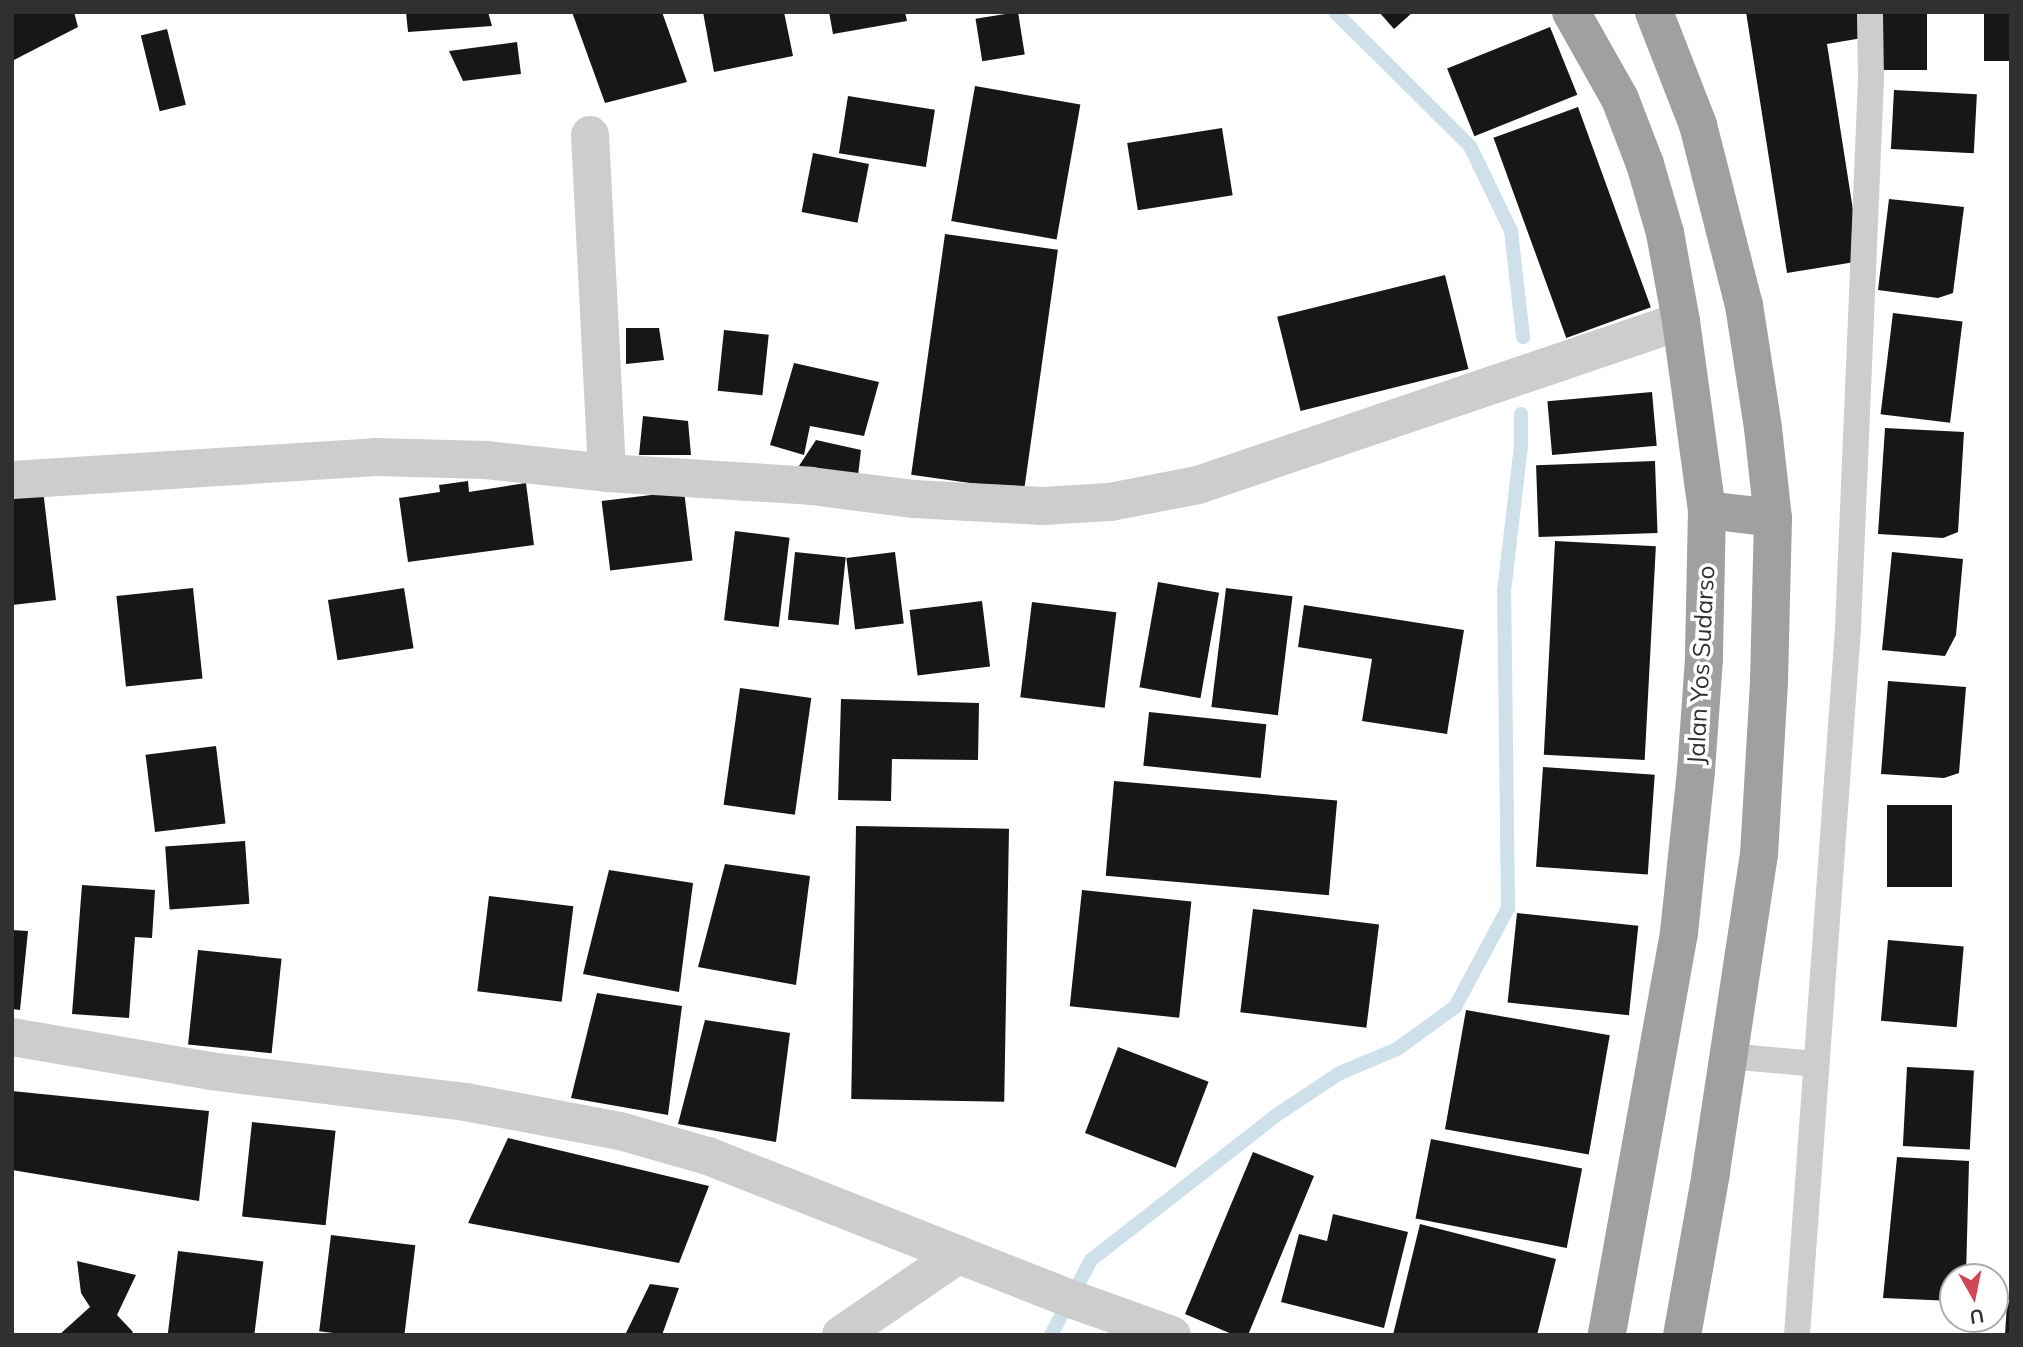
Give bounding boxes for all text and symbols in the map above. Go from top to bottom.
street label: Jalan Yos Sudarso [1681,565,1721,765]
north arrow [1939,1263,2009,1333]
text: U [1968,1304,1986,1330]

